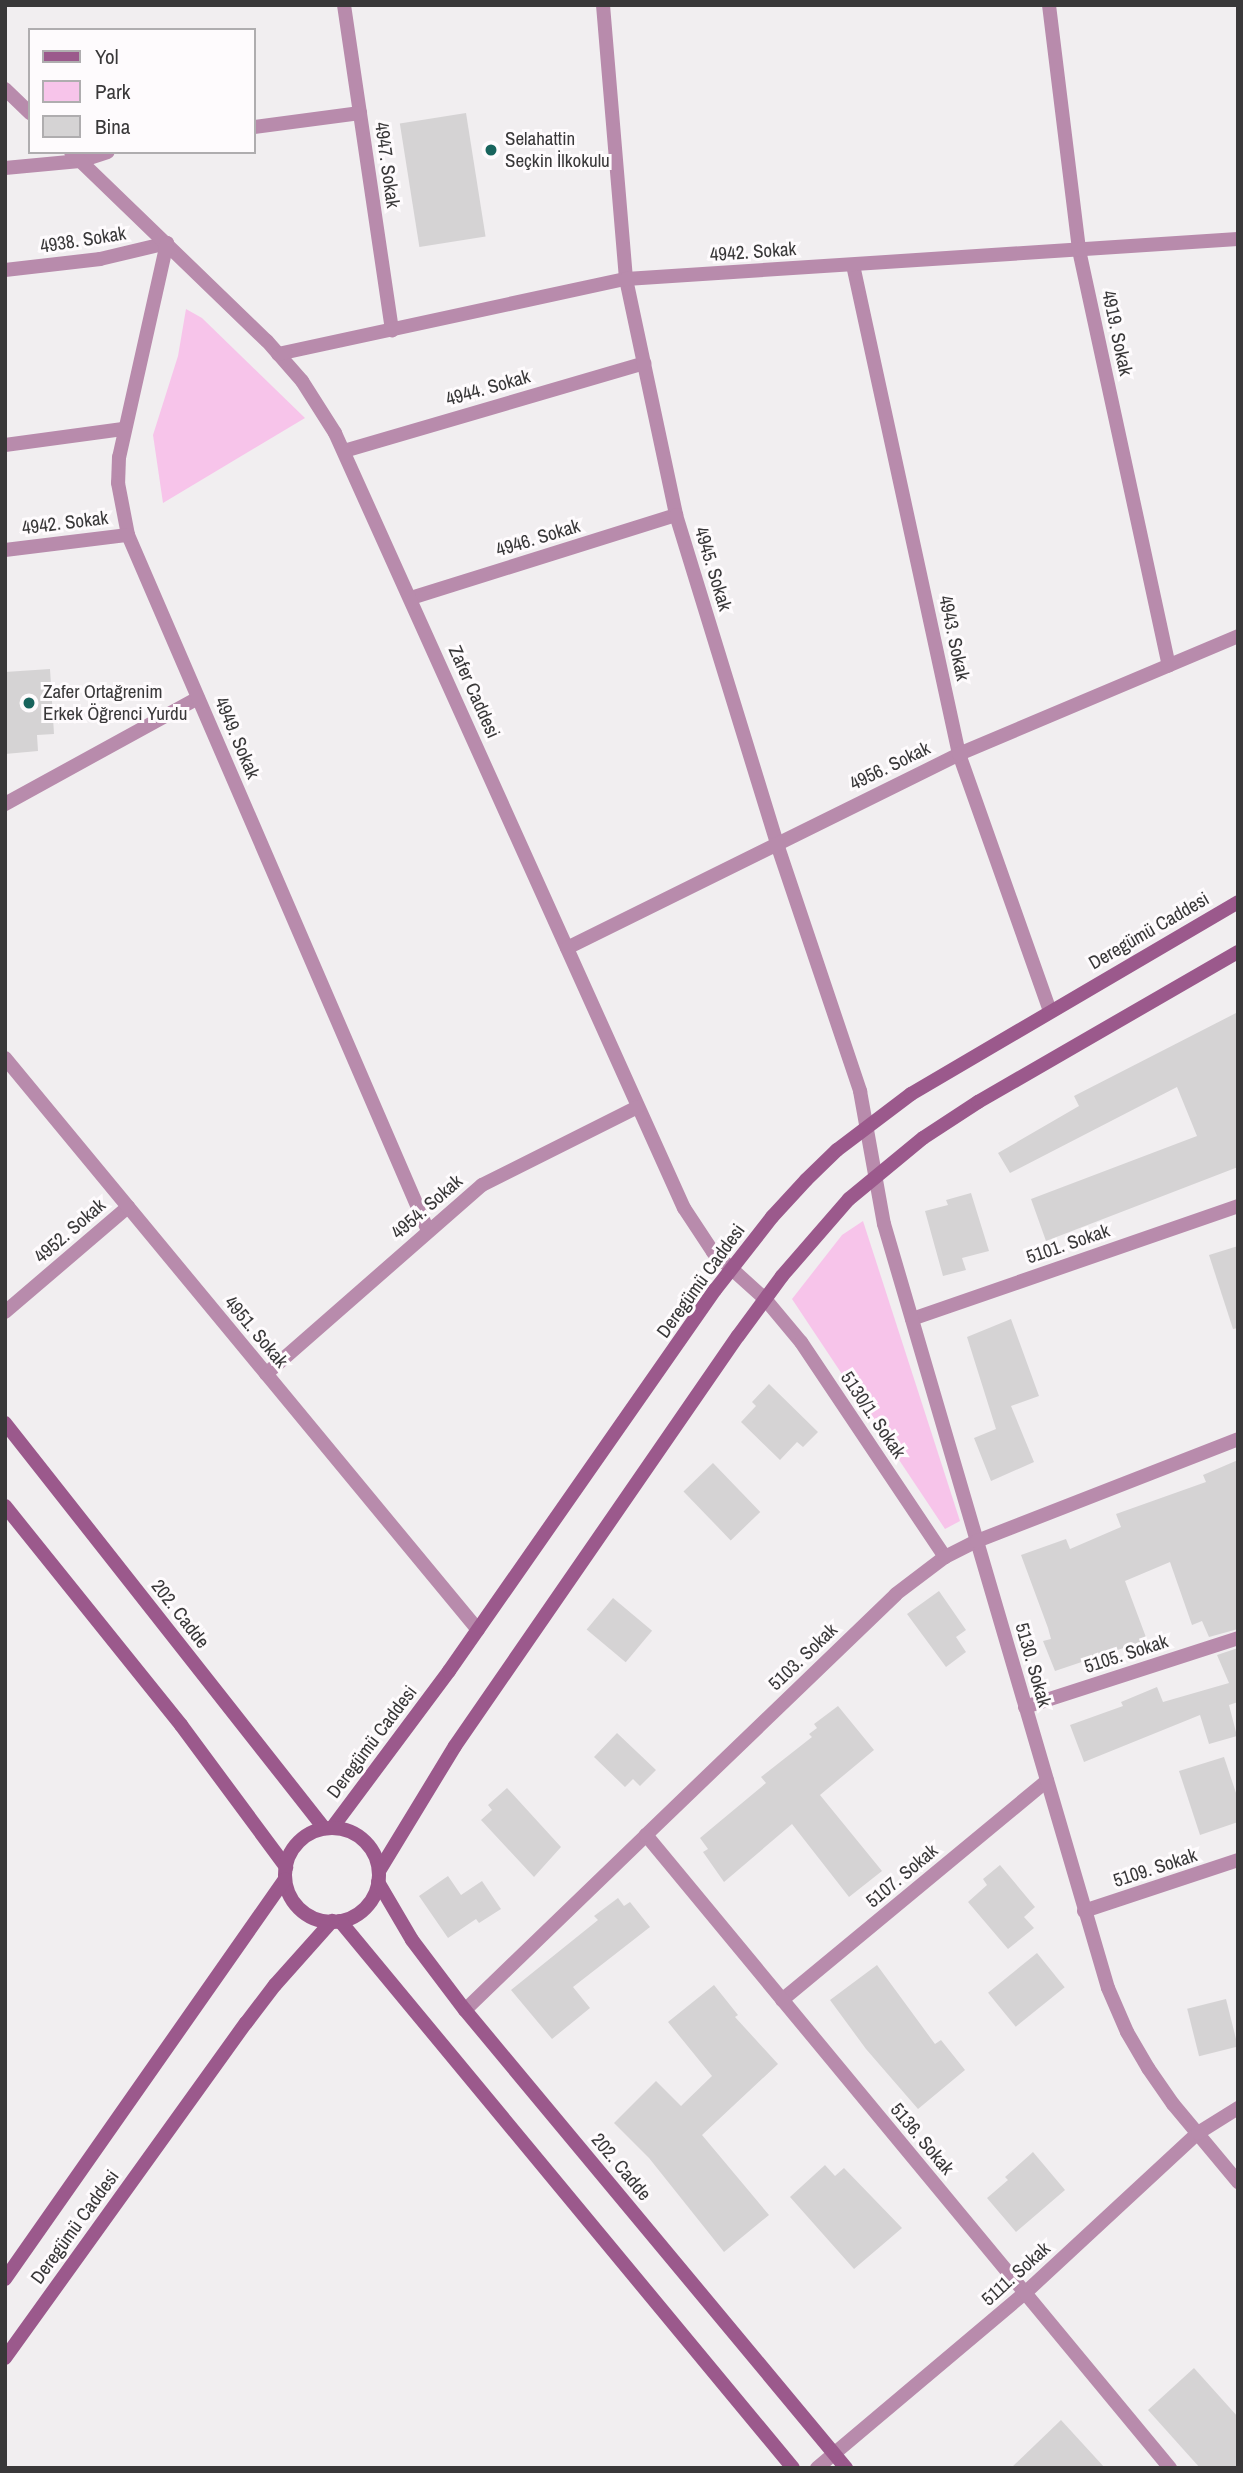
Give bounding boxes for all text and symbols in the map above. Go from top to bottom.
legend [28,28,256,154]
text: Yol [95,42,119,71]
text: Park [95,77,130,106]
text: Bina [95,112,130,141]
street label: 4947. Sokak [370,121,404,209]
place label: Selahattin Seçkin İlkokulu [505,128,610,172]
marker: Selahattin Seçkin İlkokulu [483,142,499,158]
street label: 4938. Sokak [38,222,128,258]
street label: 4942. Sokak [709,238,797,266]
street label: 4919. Sokak [1097,288,1137,378]
street label: 4944. Sokak [443,365,533,411]
street label: 4942. Sokak [21,506,109,540]
street label: 4946. Sokak [493,514,583,562]
street label: 4945. Sokak [689,524,737,614]
street label: 4943. Sokak [934,593,974,683]
street label: Zafer Caddesi [444,642,504,742]
place label: Zafer Ortağrenim Erkek Öğrenci Yurdu [43,681,188,725]
street label: 4949. Sokak [210,694,264,782]
marker: Zafer Ortağrenim Erkek Öğrenci Yurdu [21,695,37,711]
street label: 4956. Sokak [846,737,934,795]
street label: Deregümü Caddesi [1085,887,1213,975]
street label: 4954. Sokak [387,1170,467,1244]
street label: 4952. Sokak [30,1194,110,1268]
street label: 5101. Sokak [1023,1219,1113,1269]
street label: Deregümü Caddesi [652,1220,750,1342]
street label: 4951. Sokak [219,1291,293,1373]
street label: 5130/1. Sokak [836,1367,910,1463]
street label: 202. Cadde [146,1575,214,1653]
street label: 5103. Sokak [764,1619,842,1695]
street label: 5130. Sokak [1010,1620,1056,1710]
street label: 5105. Sokak [1081,1630,1171,1678]
street label: Deregümü Caddesi [322,1681,422,1803]
street label: 5107. Sokak [861,1839,943,1913]
street label: 5109. Sokak [1110,1844,1200,1892]
street label: 5136. Sokak [885,2098,959,2180]
street label: 202. Cadde [586,2129,656,2205]
street label: Deregümü Caddesi [26,2166,124,2288]
street label: 5111. Sokak [977,2237,1055,2311]

